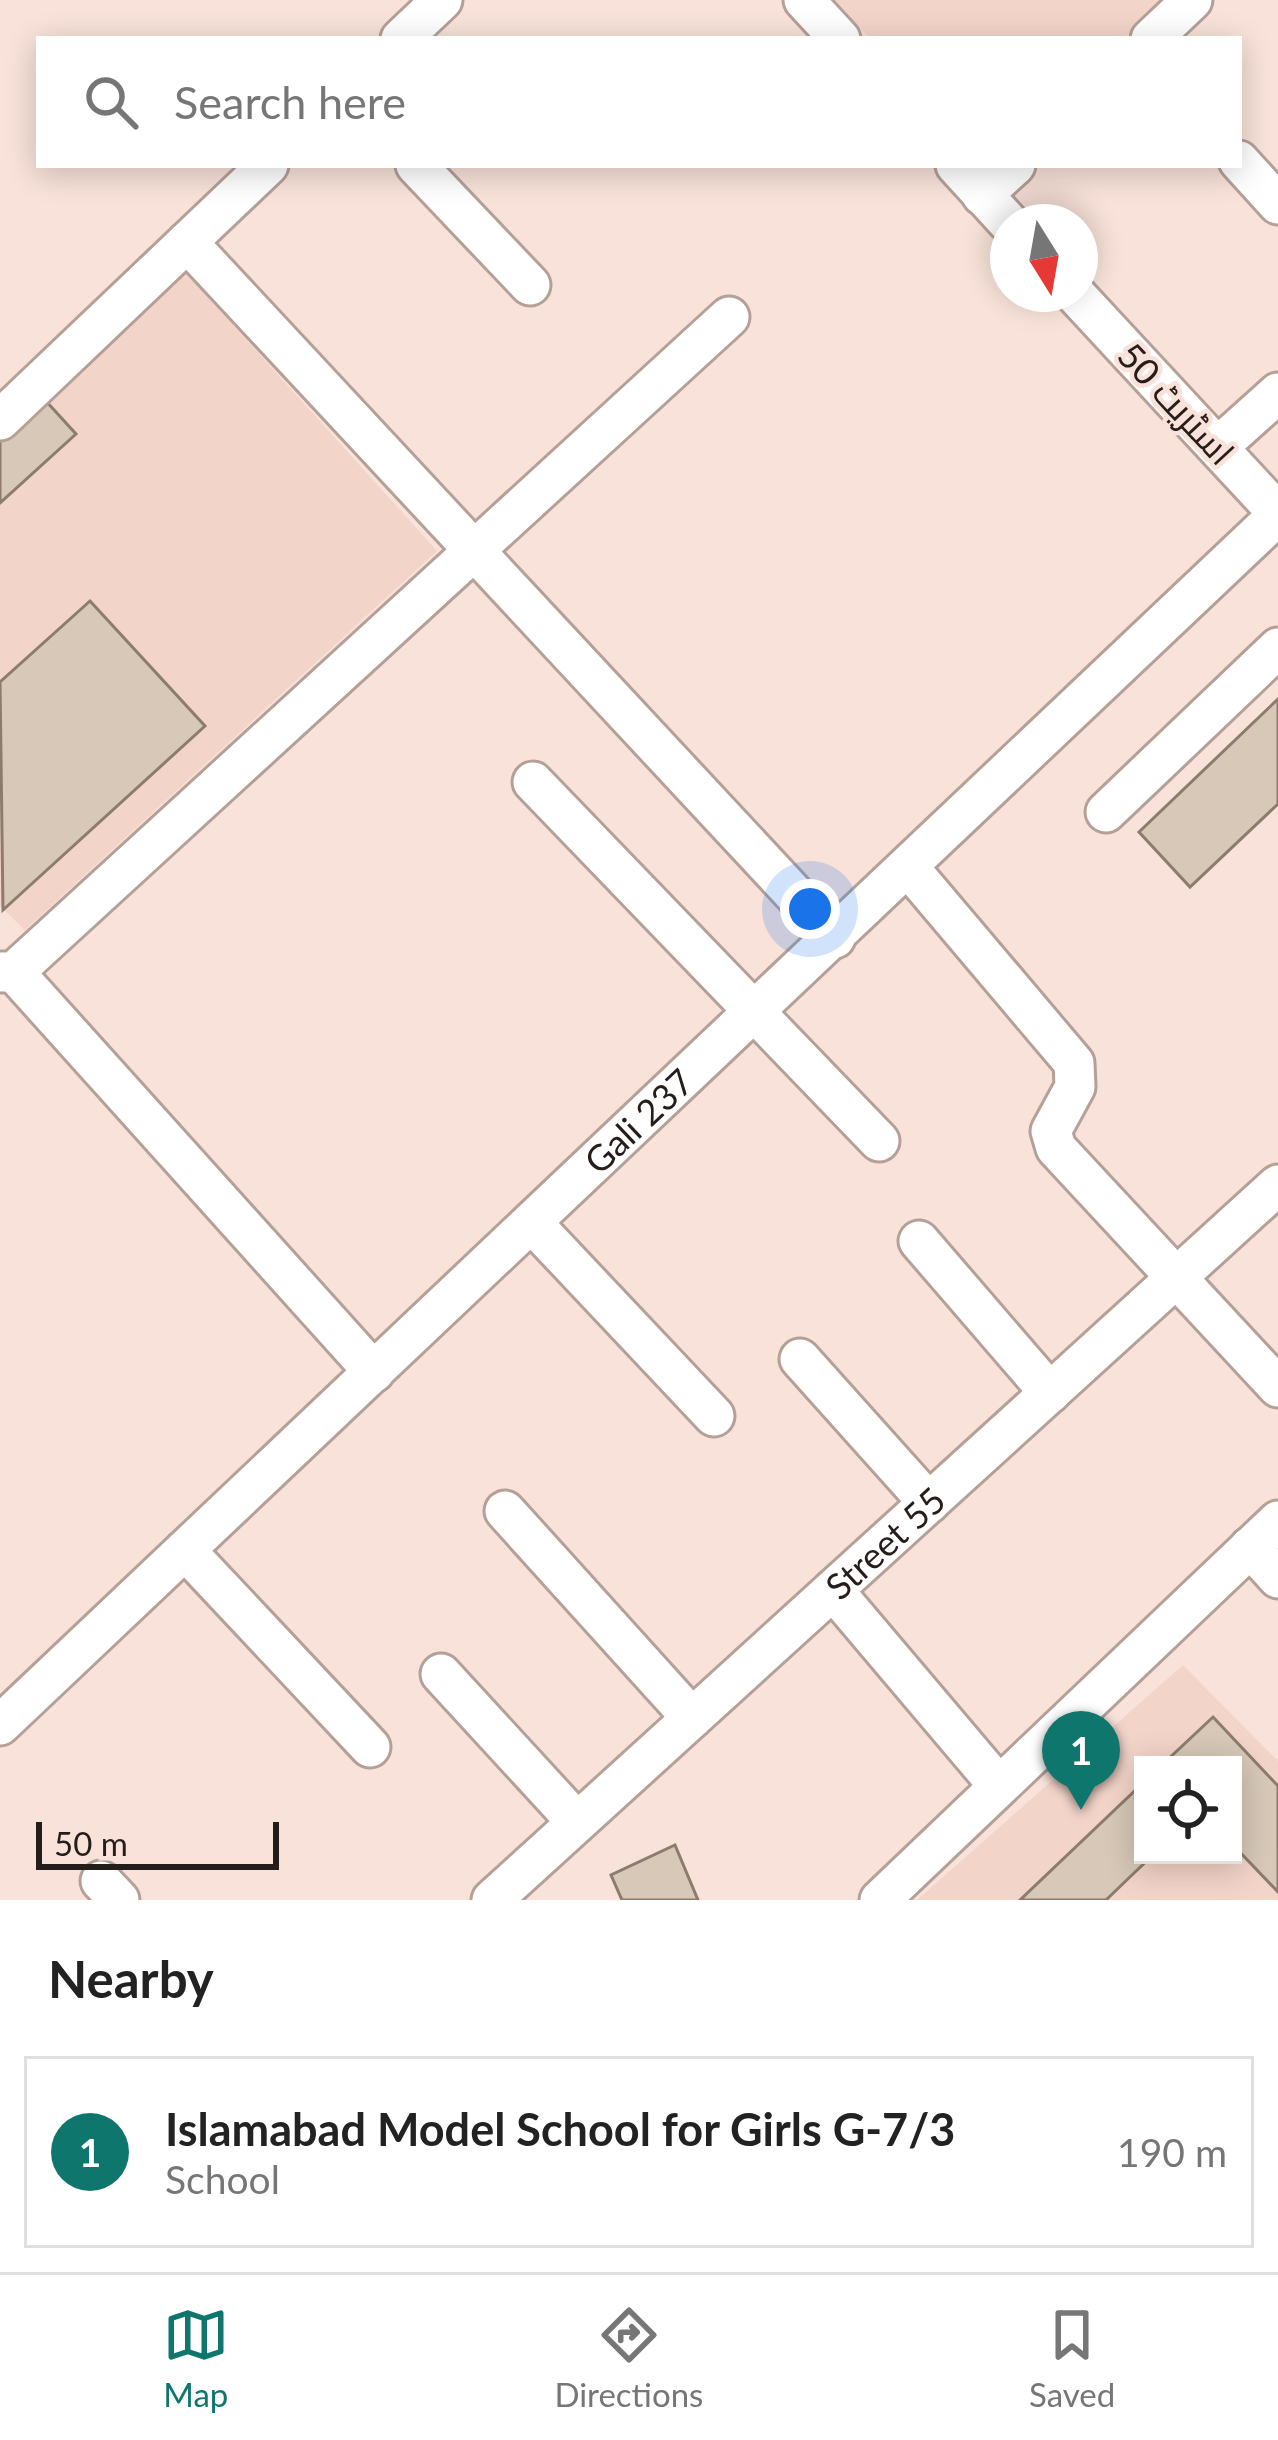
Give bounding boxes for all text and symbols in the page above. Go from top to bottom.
search box [36,36,1242,168]
icon: search [78,69,144,135]
text: Search here [174,75,406,129]
north arrow [990,204,1098,312]
street label: اسٹریٹ 50 [1109,333,1245,473]
your location [780,879,840,939]
street label: Gali 237 [575,1059,702,1182]
street label: Street 55 [816,1477,954,1608]
pin: 1 [1042,1711,1120,1810]
map controls [1134,1756,1242,1864]
button: locate [1134,1756,1242,1864]
scale bar [36,1816,279,1869]
text: 50 m [54,1823,128,1863]
text: Nearby [48,1948,214,2009]
text: Islamabad Model School for Girls G-7/3 [165,2102,955,2156]
text: 1 [79,2129,101,2175]
text: 190 m [1117,2129,1227,2175]
text: School [165,2156,280,2202]
tab: Map [163,2302,229,2414]
tab: Directions [554,2302,703,2414]
tab: Saved [1029,2302,1115,2414]

